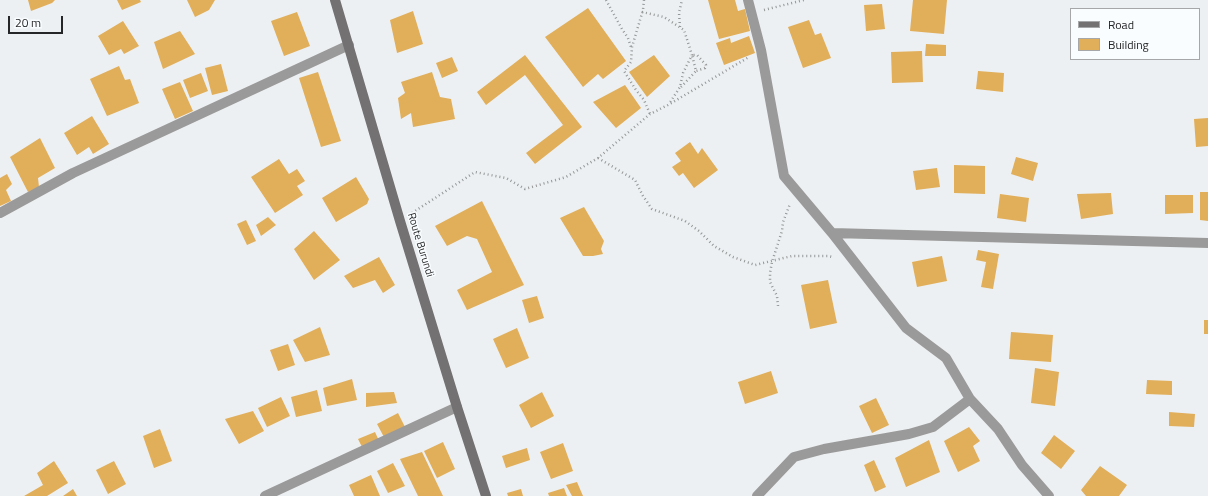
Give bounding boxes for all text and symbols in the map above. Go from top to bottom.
scale bar [10,8,65,34]
legend [1070,8,1200,60]
text: 20 m [15,13,41,32]
text: Road [1108,15,1134,34]
text: Building [1108,35,1149,54]
street label: Route Burundi [404,211,436,279]

